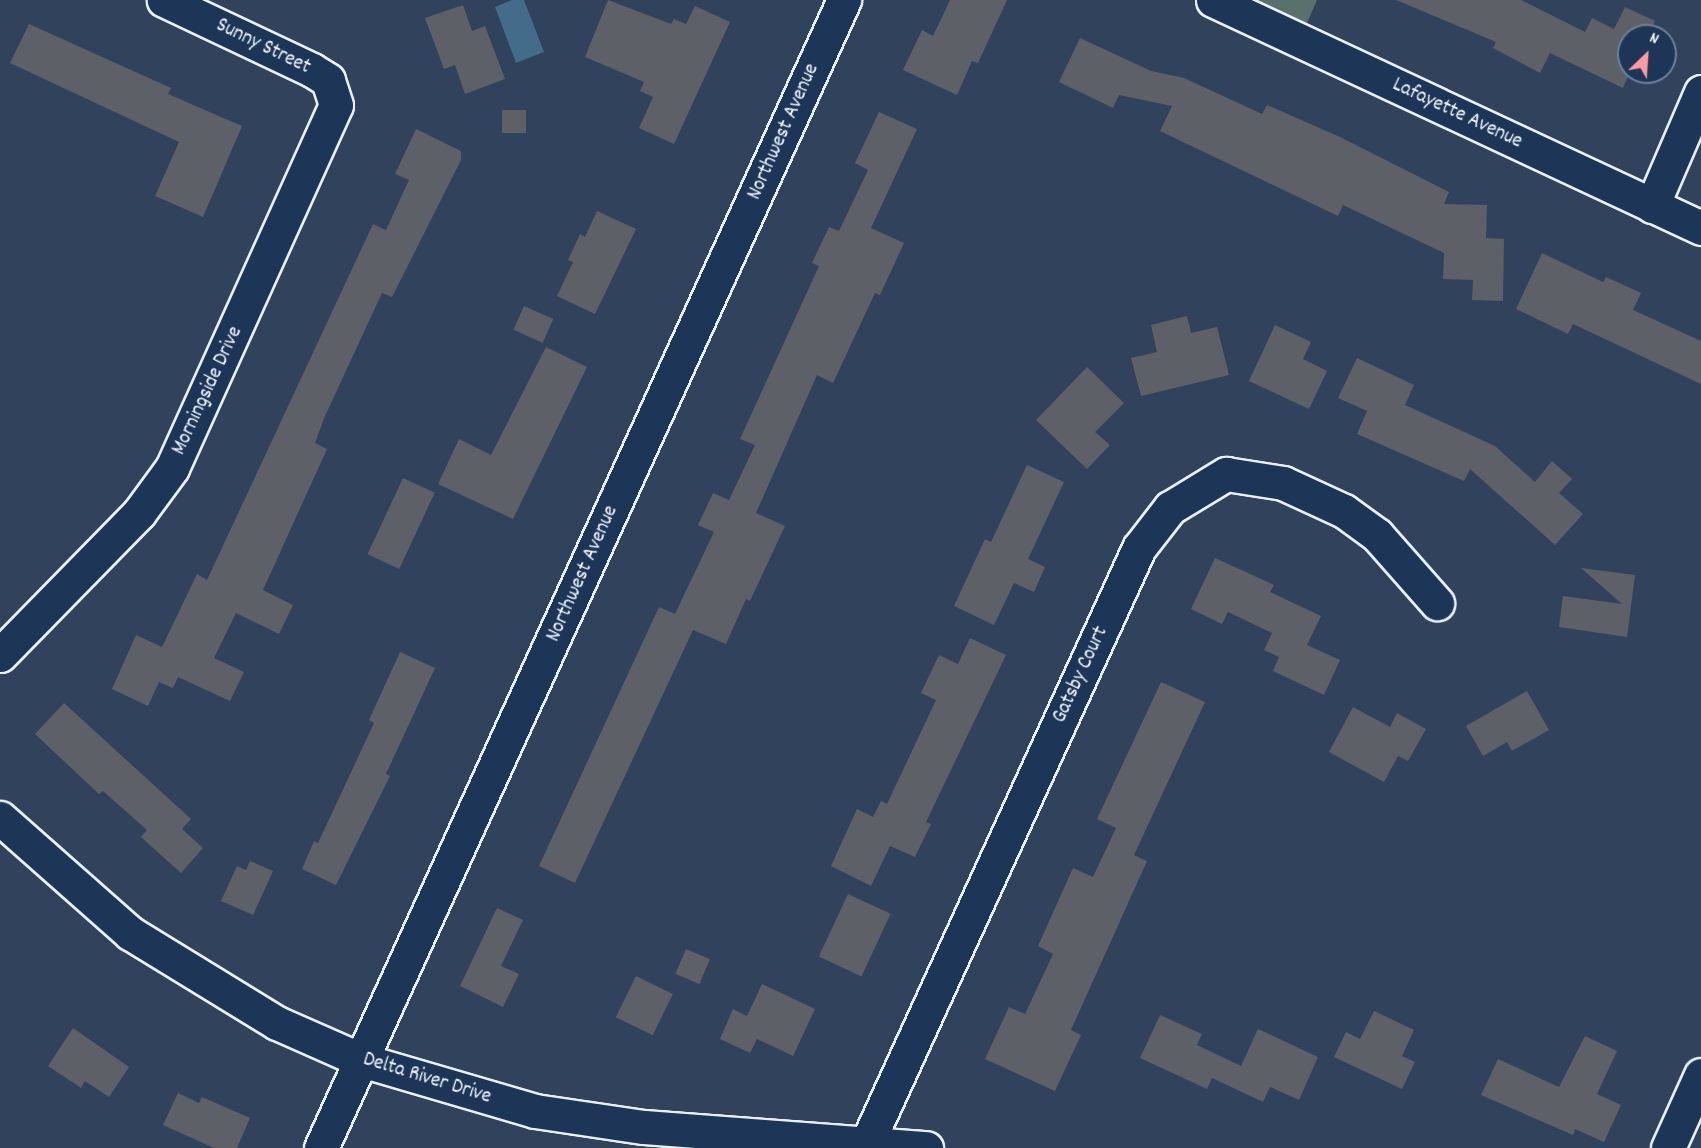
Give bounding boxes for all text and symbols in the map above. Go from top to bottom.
street label: Sunny Street [212,13,314,81]
north arrow [1617,24,1677,84]
text: N [1646,27,1662,51]
street label: Northwest Avenue [743,60,825,204]
street label: Lafayette Avenue [1388,73,1526,155]
street label: Morningside Drive [167,323,249,459]
street label: Northwest Avenue [542,502,624,646]
street label: Gatsby Court [1048,623,1114,727]
street label: Delta River Drive [360,1048,494,1110]

